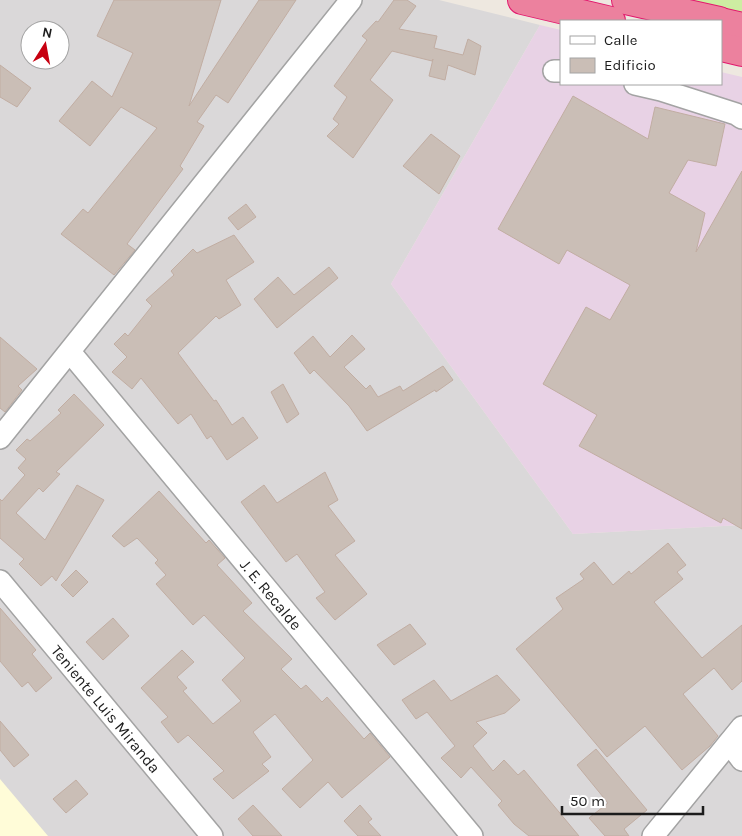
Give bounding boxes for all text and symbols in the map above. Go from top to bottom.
north arrow [20,20,70,70]
legend [560,20,722,85]
text: N [41,23,54,42]
text: Calle [604,31,638,49]
text: Edificio [604,56,656,74]
street label: J. E. Recalde [236,555,306,634]
street label: Teniente Luis Miranda [48,641,165,776]
scale bar [562,784,703,816]
text: 50 m [570,792,605,810]

